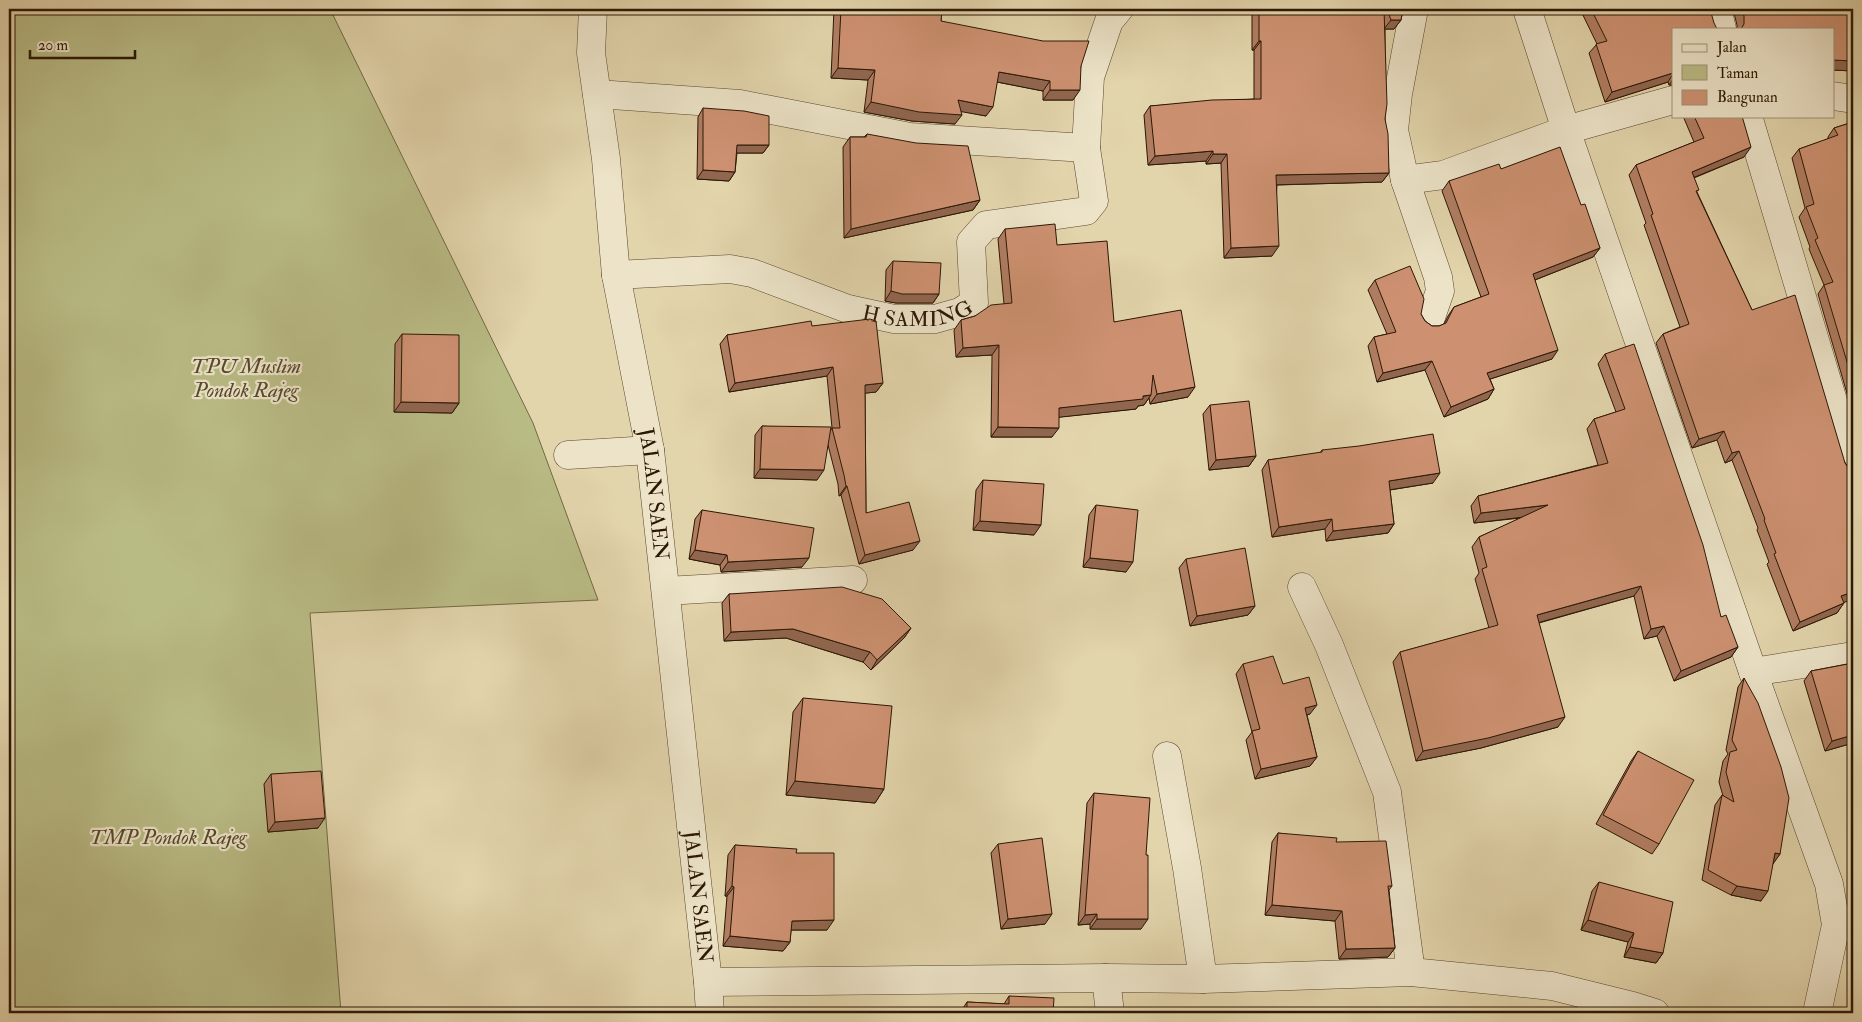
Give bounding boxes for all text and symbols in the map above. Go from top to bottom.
scale bar [30,28,135,60]
legend [1672,28,1834,118]
text: 20 m [38,36,68,55]
text: Jalan [1716,38,1747,58]
text: Taman [1717,64,1758,83]
text: Bangunan [1717,88,1778,107]
street label: H SAMING [860,294,978,333]
park label: TPU Muslim Pondok Rajeg [191,353,301,404]
street label: JALAN SAEN [632,425,675,562]
park label: TMP Pondok Rajeg [89,824,248,851]
street label: JALAN SAEN [678,828,719,964]

